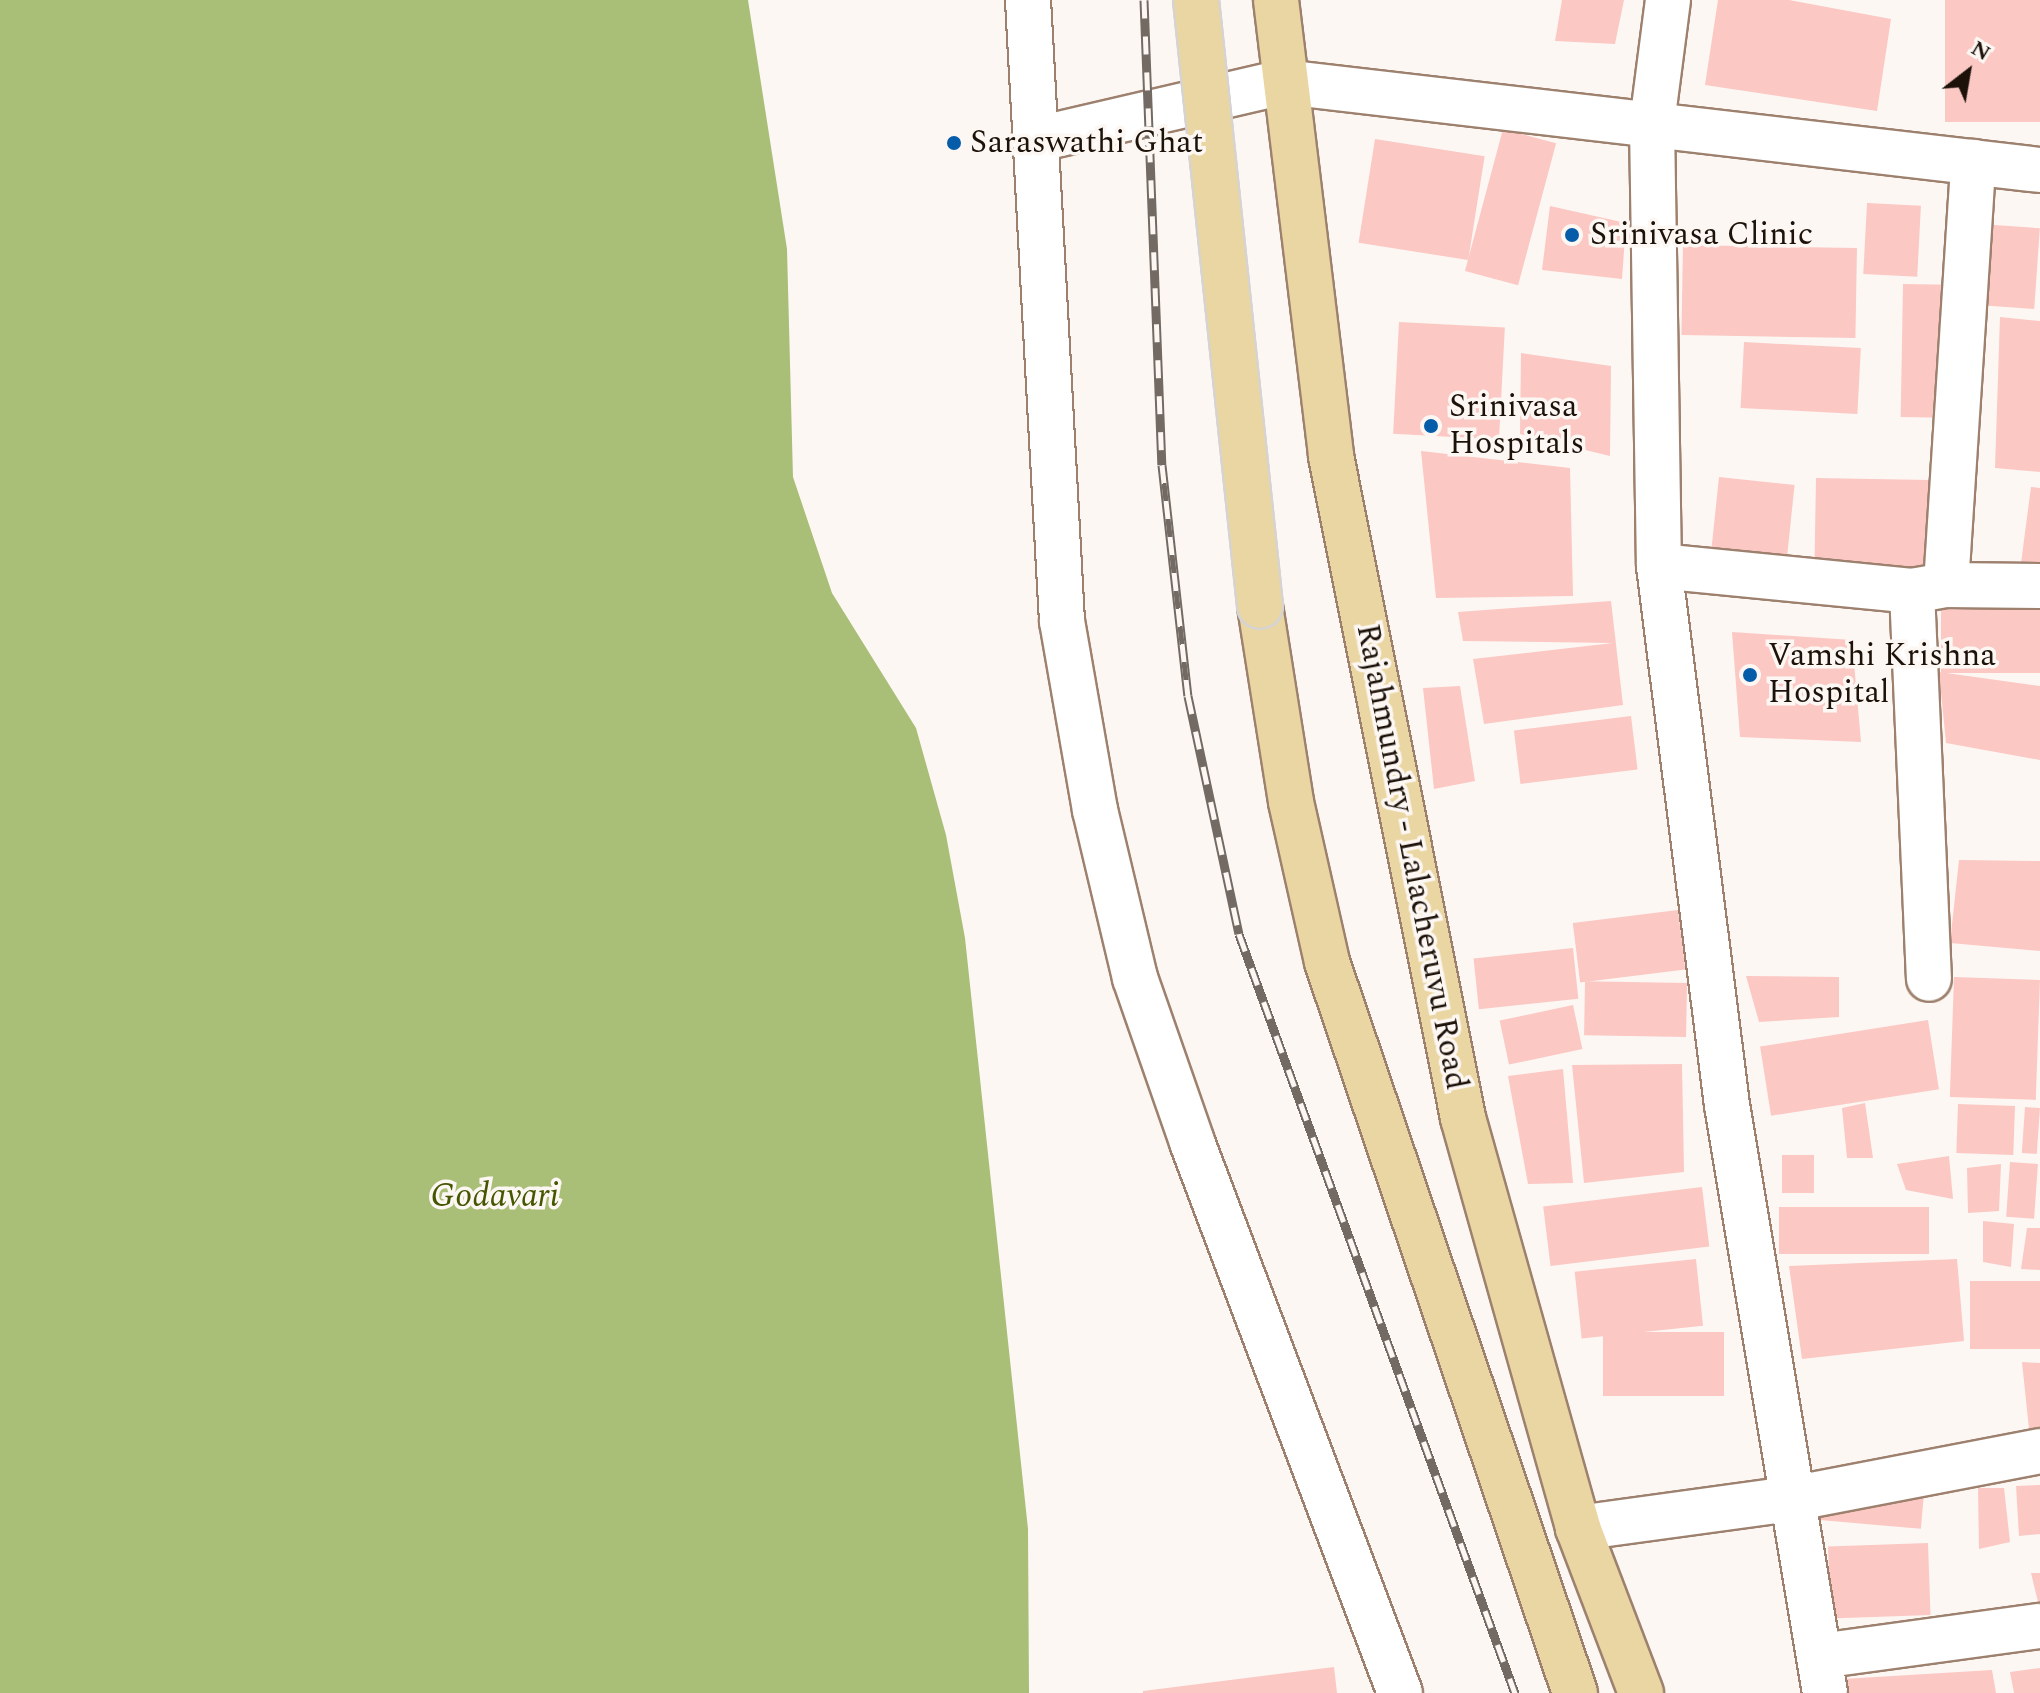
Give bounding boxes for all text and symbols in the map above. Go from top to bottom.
north arrow [1928,32,2008,112]
text: N [1964,32,1997,70]
place label: Saraswathi Ghat [970,124,1203,162]
marker: Saraswathi Ghat [945,134,963,152]
place label: Srinivasa Clinic [1590,216,1813,254]
marker: Srinivasa Clinic [1561,224,1583,246]
place label: Srinivasa Hospitals [1449,389,1584,464]
marker: Srinivasa Hospitals [1420,415,1442,437]
street label: Rajahmundry - Lalacheruvu Road [1347,621,1475,1093]
place label: Vamshi Krishna Hospital [1768,638,1996,713]
marker: Vamshi Krishna Hospital [1739,664,1761,686]
water label: Godavari [431,1177,559,1217]

